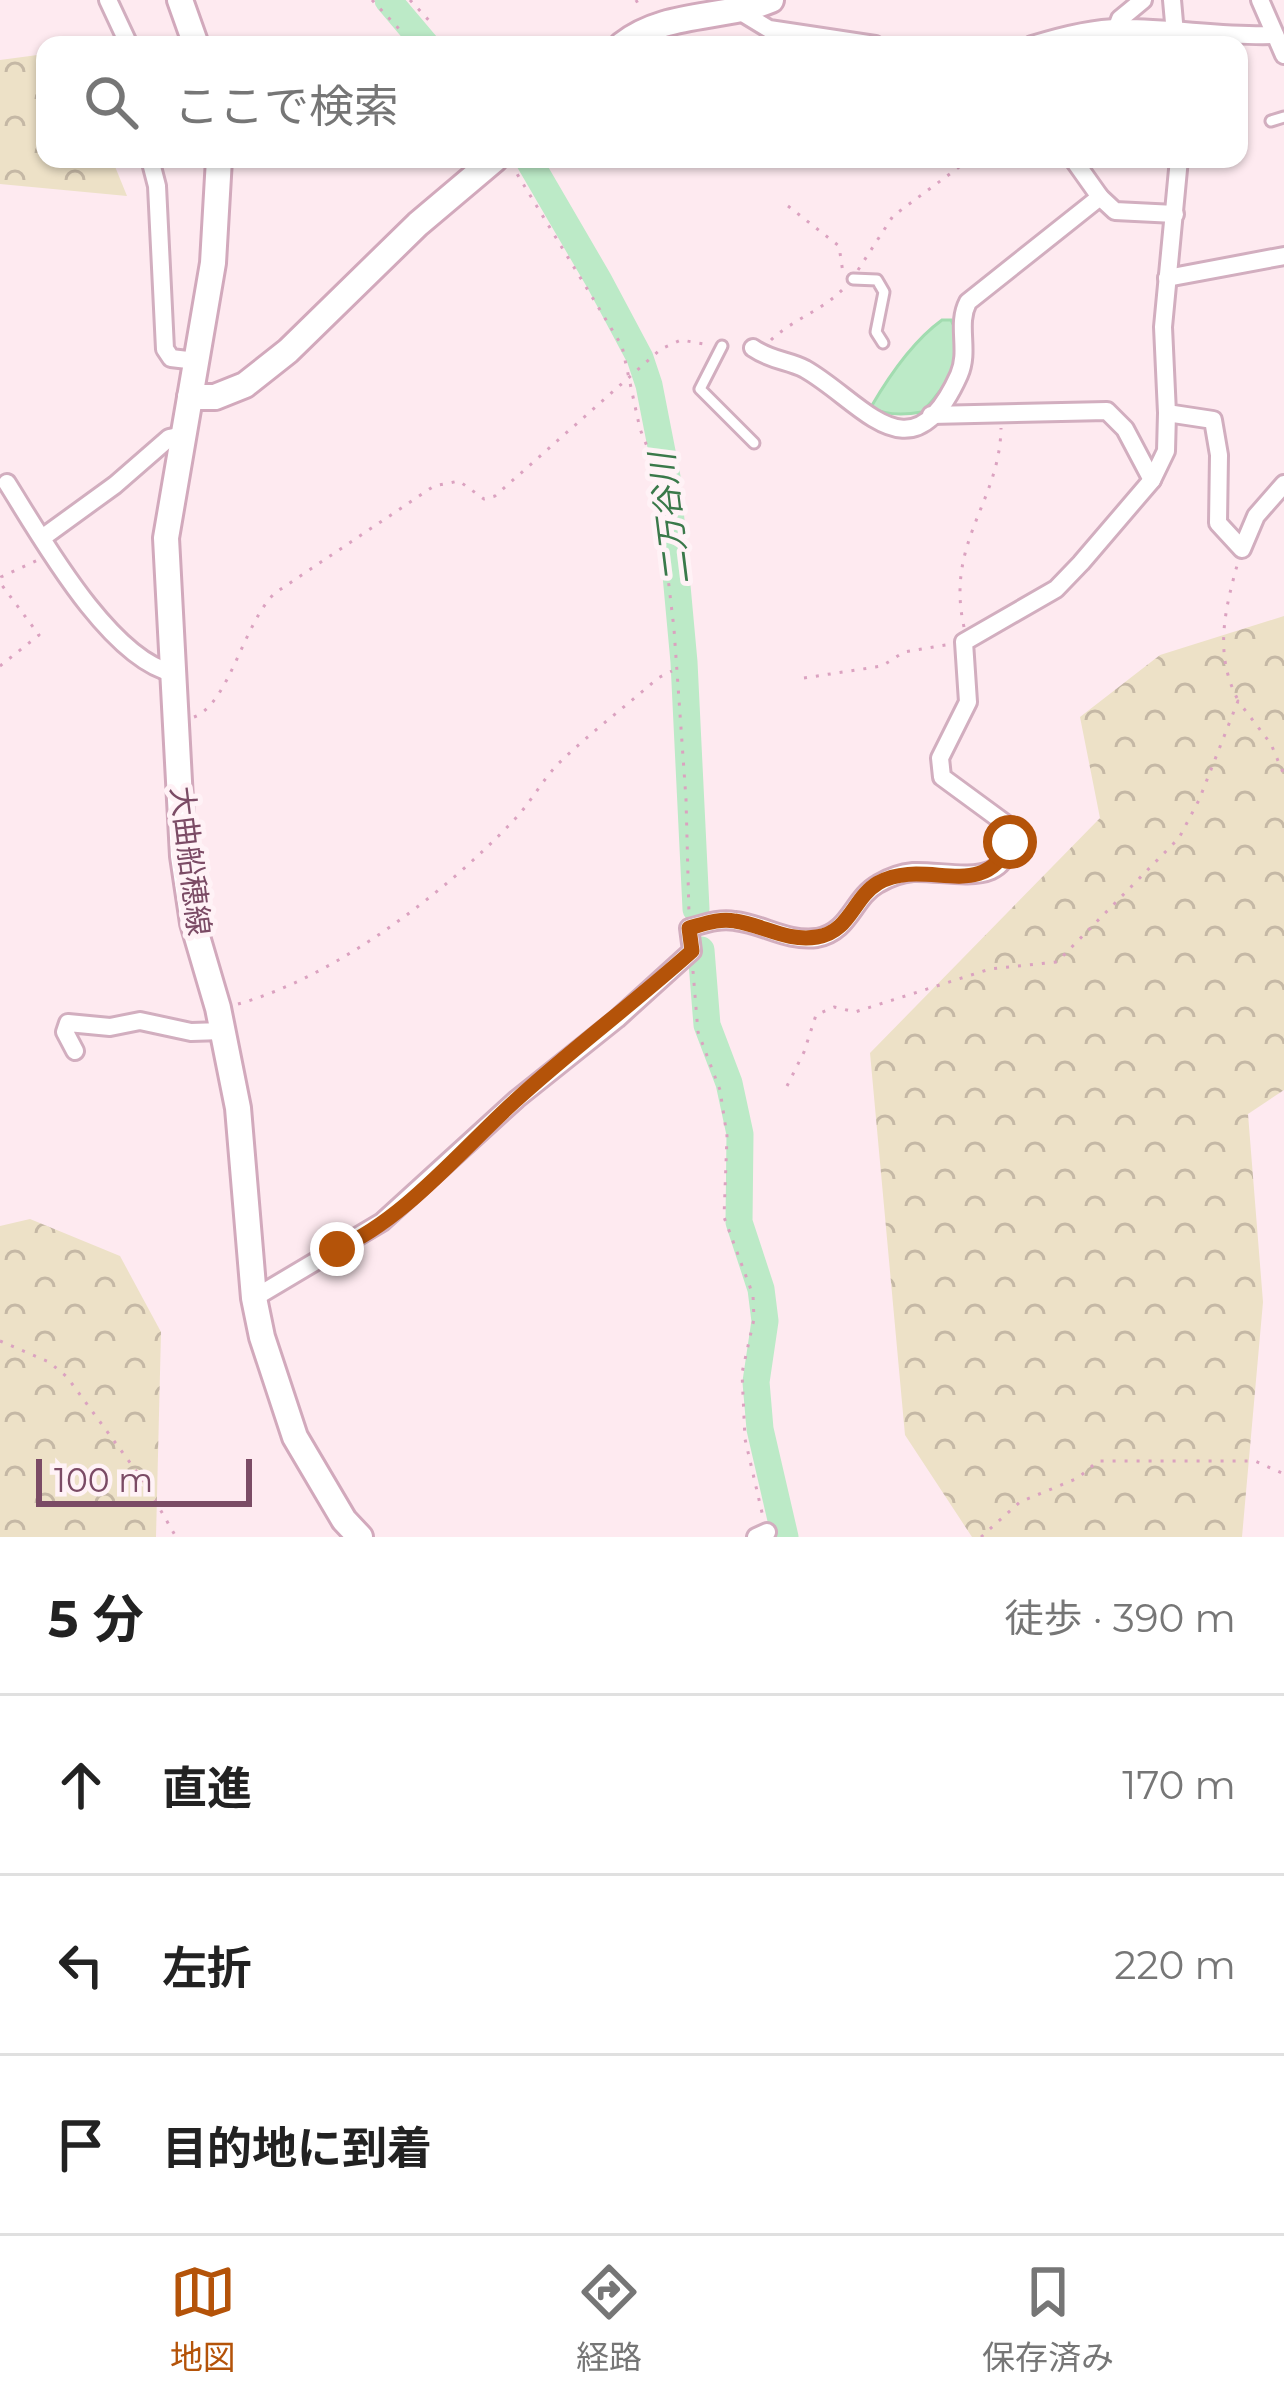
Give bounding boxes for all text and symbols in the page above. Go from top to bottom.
search box [36,36,1248,168]
icon: search [78,69,144,135]
text: ここで検索 [174,78,399,133]
water label: 二万谷川 [641,448,697,587]
street label: 大曲船穂線 [163,784,218,938]
route start [983,815,1037,869]
route end [310,1222,364,1276]
scale bar [36,1453,252,1506]
text: 100 m [54,1460,153,1500]
text: 5 分 [48,1588,144,1650]
text: 徒歩 · 390 m [1005,1594,1236,1642]
icon: ahead [48,1752,114,1818]
text: 直進 [162,1760,252,1815]
text: 170 m [1122,1761,1236,1809]
icon: left [48,1932,114,1998]
text: 左折 [162,1940,252,1995]
text: 220 m [1114,1941,1236,1989]
icon: arrive [48,2112,114,2178]
text: 目的地に到着 [162,2120,432,2175]
tab: 地図 [170,2259,236,2379]
tab: 経路 [576,2259,642,2379]
tab: 保存済み [982,2259,1114,2379]

